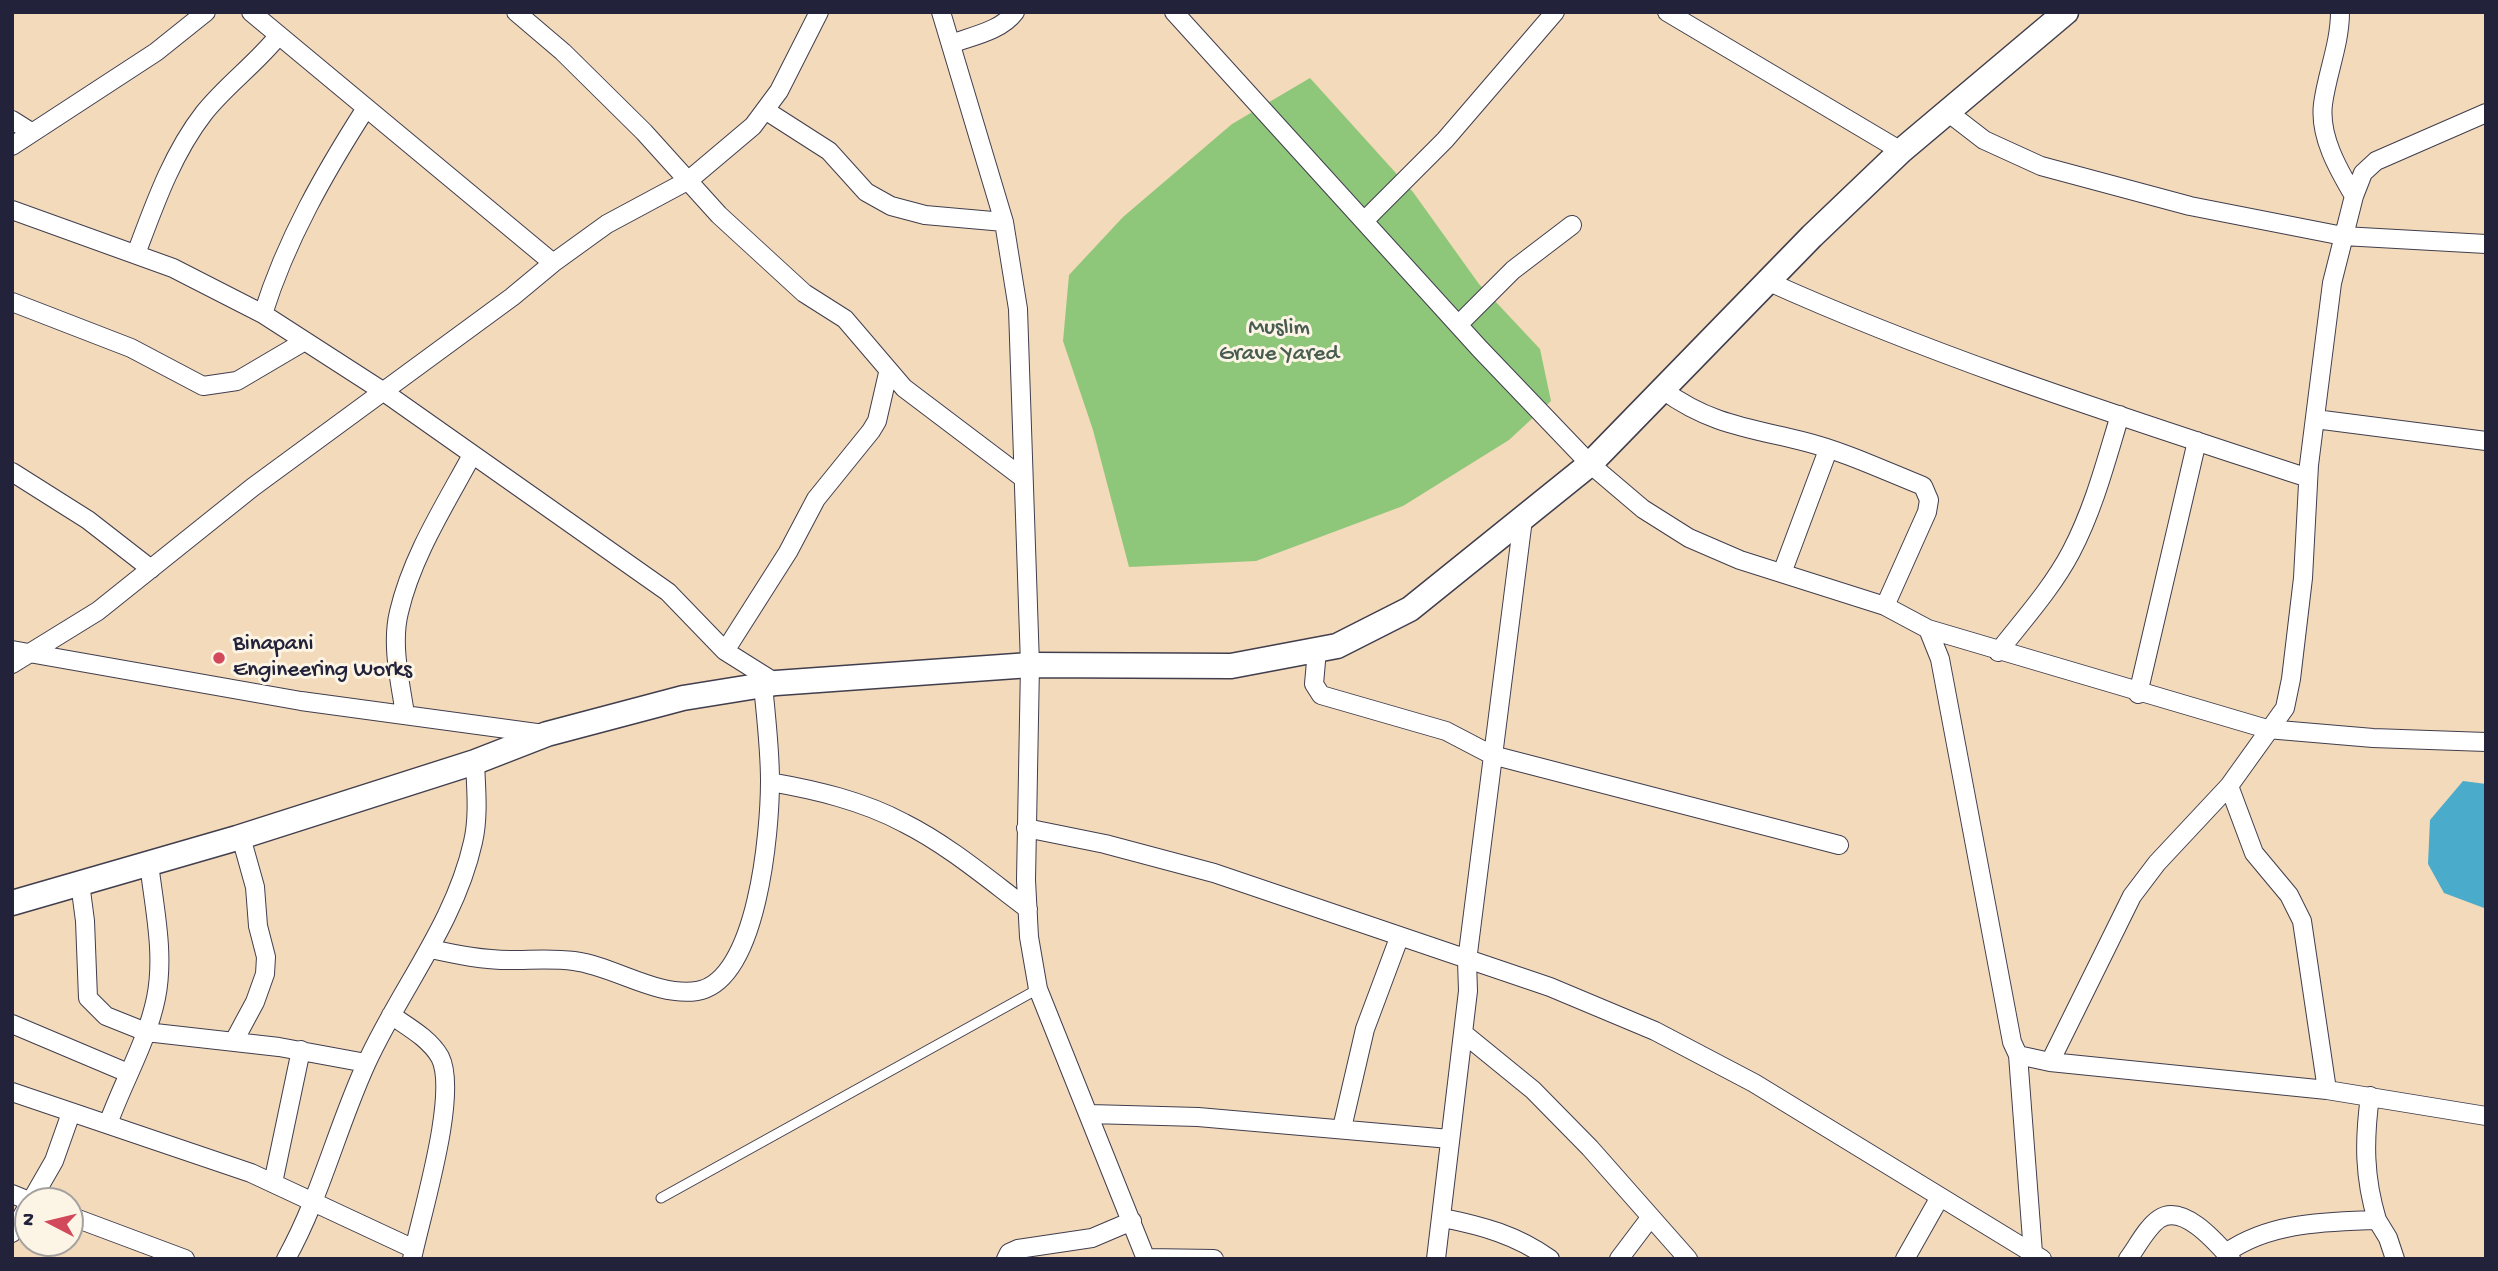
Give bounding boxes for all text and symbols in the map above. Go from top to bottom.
park label: Muslim Grave Yared [1219,315,1339,369]
place label: Binapani Engineering Works [233,631,412,685]
marker: Binapani Engineering Works [211,650,227,666]
north arrow [14,1187,84,1257]
text: N [17,1212,42,1227]

